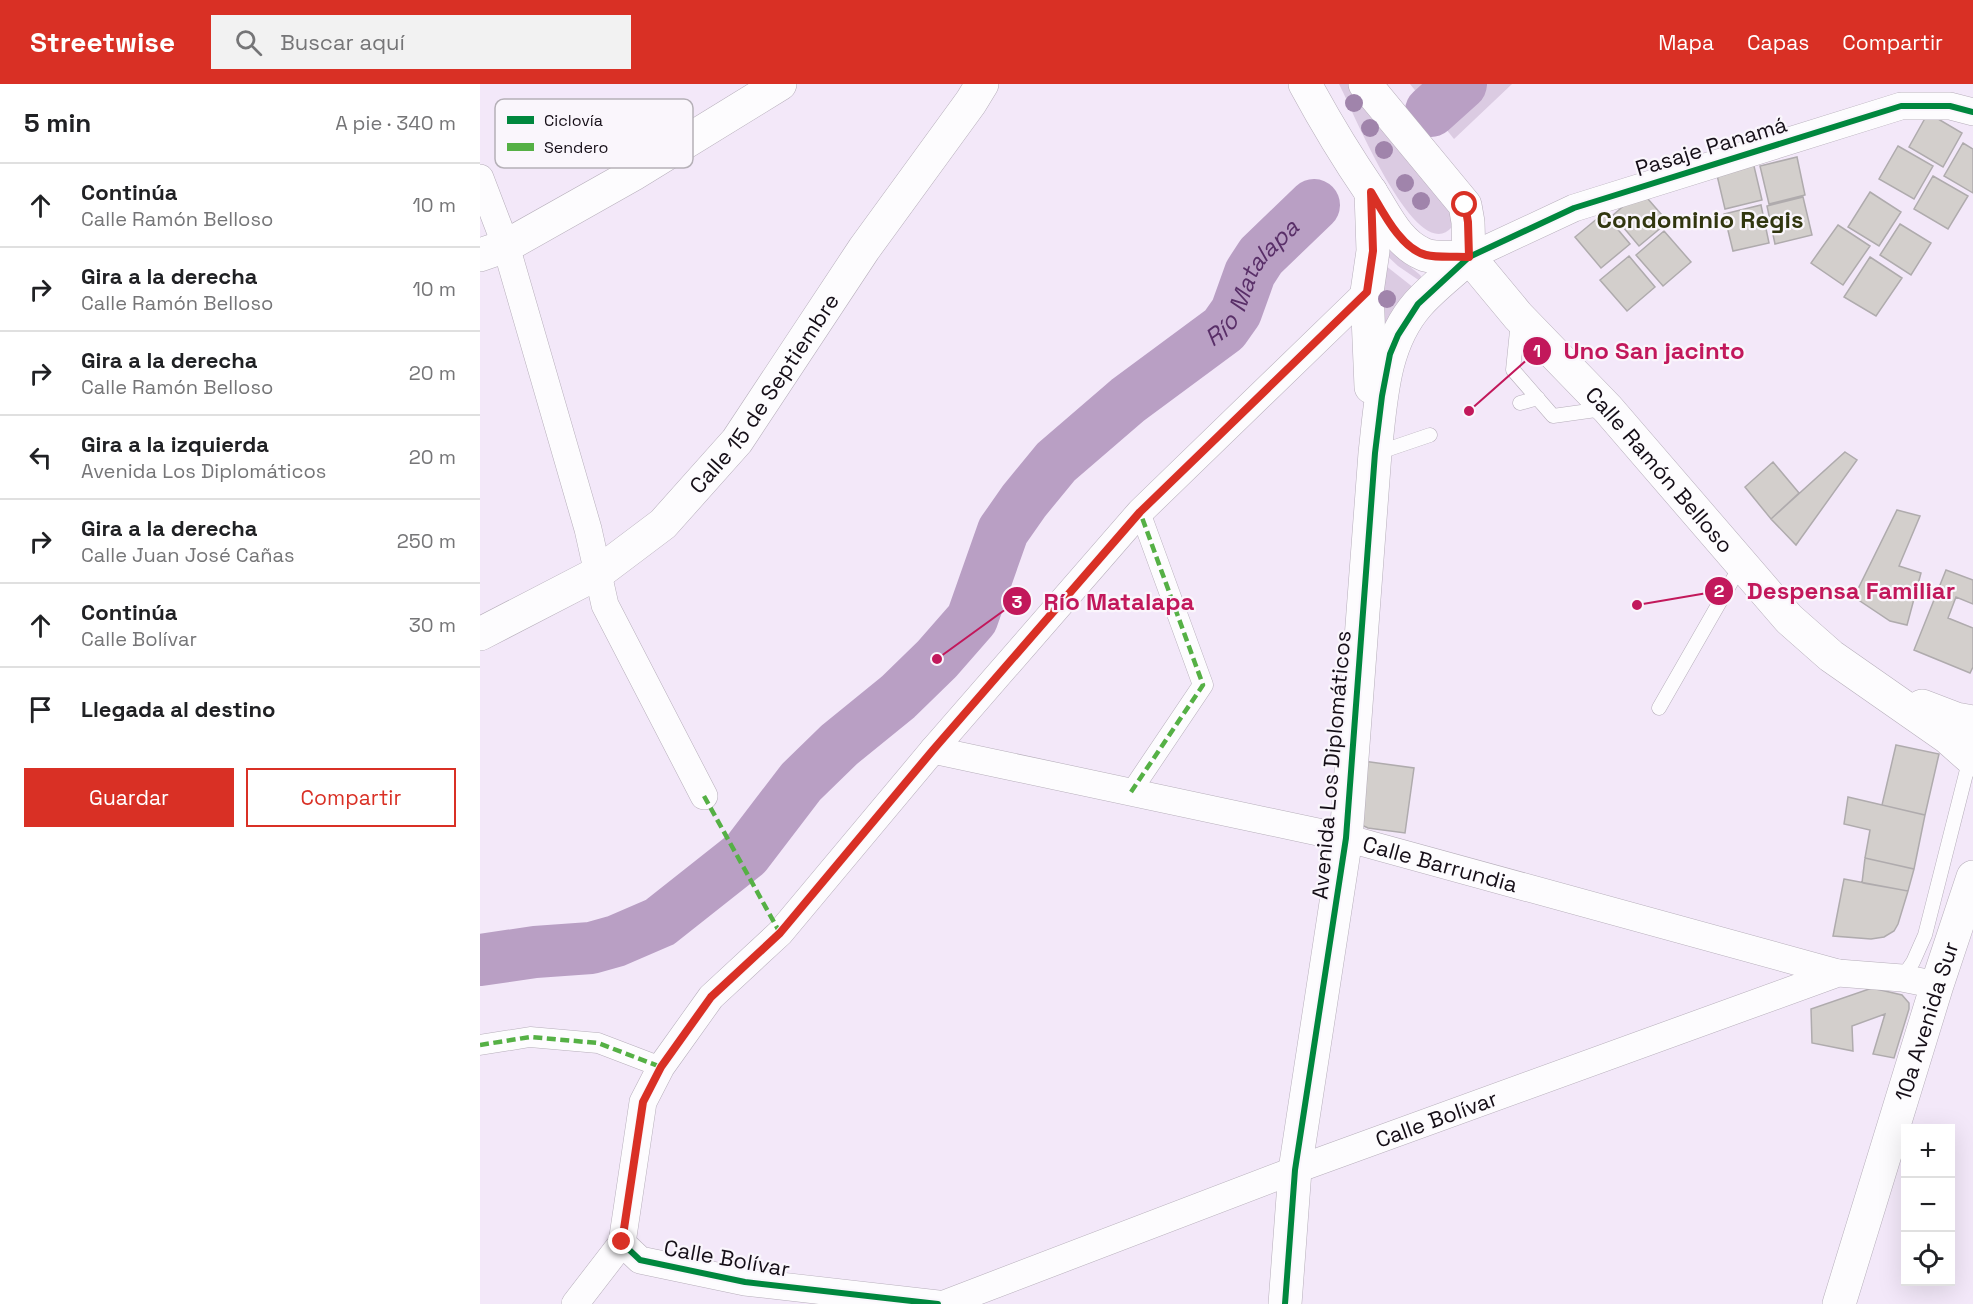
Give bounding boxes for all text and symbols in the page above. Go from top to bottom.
search box [211,15,631,69]
text: Streetwise [30,24,175,60]
icon: search [232,26,265,59]
text: Buscar aquí [280,28,405,56]
text: Mapa [1658,29,1714,56]
text: Capas [1747,29,1809,56]
text: Compartir [1842,29,1943,56]
legend [495,99,693,168]
text: 5 min [24,106,91,140]
text: A pie · 340 m [335,110,456,136]
text: Ciclovía [544,110,603,131]
street label: Pasaje Panamá [1632,110,1791,182]
text: Sendero [544,137,609,158]
text: Continúa [81,178,177,206]
icon: ahead [24,189,57,222]
route start [1451,191,1477,217]
text: 10 m [412,192,456,218]
district label: Condominio Regis [1596,204,1804,235]
text: Calle Ramón Belloso [81,206,273,232]
water label: Río Matalapa [1198,212,1305,353]
text: Gira a la derecha [81,262,258,290]
icon: right [24,273,57,306]
text: 10 m [412,276,456,302]
street label: Calle 15 de Septiembre [683,288,845,499]
text: Calle Ramón Belloso [81,290,273,316]
callout: Uno San jacinto [1522,330,1757,372]
text: Uno San jacinto [1563,335,1745,366]
text: 1 [1533,339,1541,362]
text: Gira a la derecha [81,346,258,374]
icon: right [24,357,57,390]
text: 20 m [409,360,456,386]
text: Calle Ramón Belloso [81,374,273,400]
street label: Calle Ramón Belloso [1580,380,1740,559]
text: Gira a la izquierda [81,430,269,458]
icon: left [24,441,57,474]
text: 20 m [409,444,456,470]
text: Avenida Los Diplomáticos [81,458,326,484]
text: Gira a la derecha [81,514,258,542]
icon: right [24,525,57,558]
text: 250 m [397,528,456,554]
text: Calle Juan José Cañas [81,542,294,568]
callout: Despensa Familiar [1704,570,1967,612]
text: Despensa Familiar [1747,575,1955,606]
text: 2 [1714,579,1725,602]
callout: Río Matalapa [1002,580,1207,622]
text: Río Matalapa [1044,586,1195,617]
text: 3 [1012,590,1023,613]
text: Continúa [81,598,177,626]
icon: ahead [24,609,57,642]
text: 30 m [409,612,456,638]
text: Calle Bolívar [81,626,197,652]
street label: Avenida Los Diplomáticos [1305,629,1357,901]
icon: arrive [24,693,57,726]
text: Llegada al destino [81,695,275,723]
button: Guardar [24,768,234,827]
button: Compartir [246,768,456,827]
street label: Calle Barrundia [1360,829,1521,899]
street label: 10a Avenida Sur [1888,938,1965,1104]
street label: Calle Bolívar [1371,1084,1501,1154]
map controls [1901,1124,1955,1286]
button: + [1901,1124,1955,1178]
button: − [1901,1178,1955,1232]
route end [608,1228,634,1254]
button: locate [1901,1232,1955,1286]
street label: Calle Bolívar [662,1233,792,1283]

